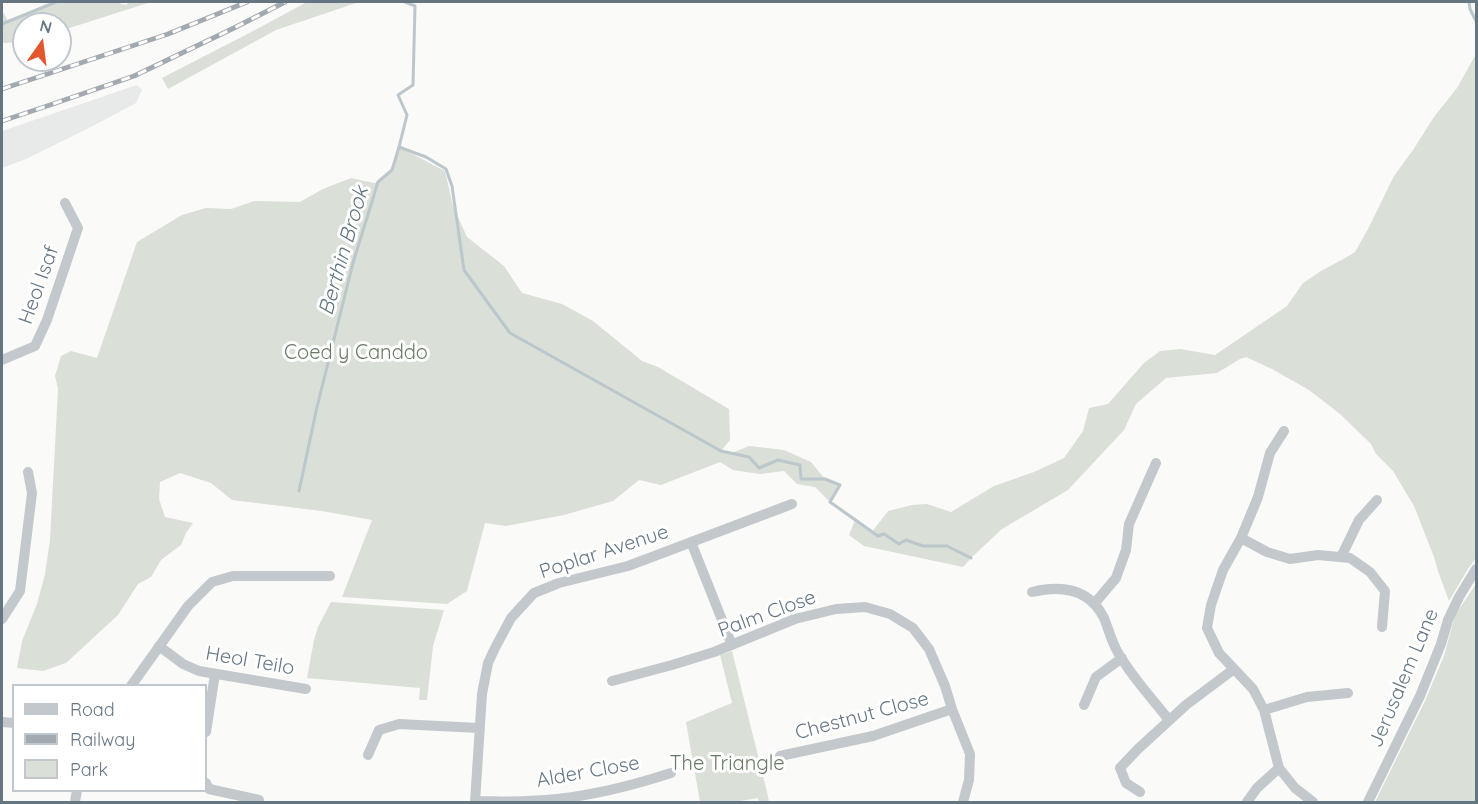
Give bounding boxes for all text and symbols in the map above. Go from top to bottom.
north arrow [12,12,72,72]
text: N [38,15,54,38]
water label: Berthin Brook [314,184,374,318]
street label: Heol Isaf [14,243,64,327]
park label: Coed y Canddo [284,341,428,365]
street label: Poplar Avenue [536,520,672,584]
street label: Palm Close [715,585,819,643]
street label: Jerusalem Lane [1364,605,1444,751]
street label: Heol Teilo [204,641,296,681]
legend [12,684,207,792]
street label: Chestnut Close [793,687,931,745]
text: Road [70,698,115,721]
text: Railway [70,728,136,751]
street label: Alder Close [535,751,641,793]
park label: The Triangle [670,752,784,776]
text: Park [70,758,108,781]

